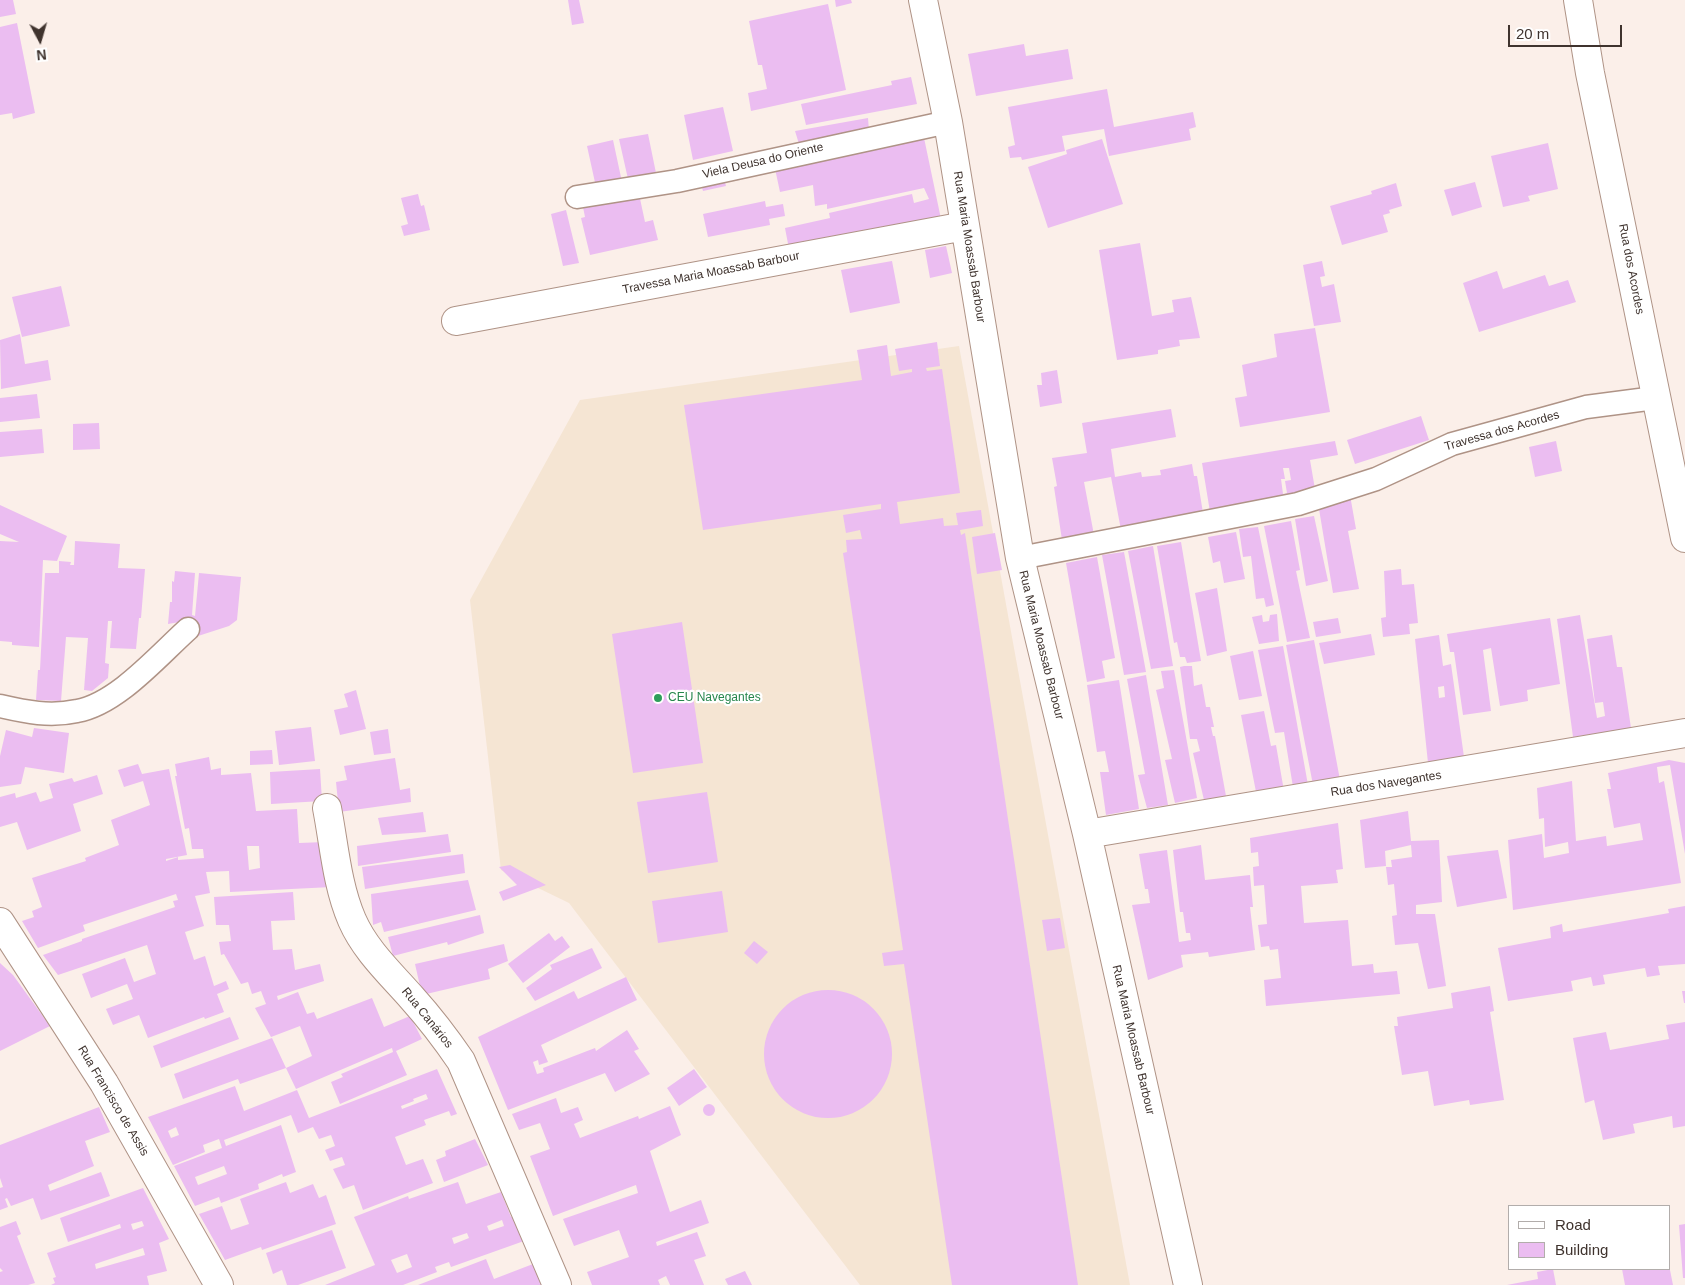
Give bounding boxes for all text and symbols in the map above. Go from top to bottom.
north arrow [15,15,65,65]
scale bar [1510,15,1624,47]
text: 20 m [1516,25,1549,42]
text: N [36,46,47,63]
street label: Viela Deusa do Oriente [701,140,825,182]
street label: Rua Maria Moassab Barbour [950,170,988,324]
street label: Rua dos Acordes [1615,222,1647,316]
street label: Travessa Maria Moassab Barbour [621,249,801,297]
street label: Travessa dos Acordes [1443,408,1561,454]
street label: Rua Maria Moassab Barbour [1015,569,1067,721]
place label: CEU Navegantes [668,691,761,705]
marker: CEU Navegantes [652,692,664,704]
street label: Rua dos Navegantes [1330,768,1442,800]
street label: Rua Maria Moassab Barbour [1109,964,1157,1116]
street label: Rua Canários [398,985,456,1051]
street label: Rua Francisco de Assis [74,1043,152,1159]
legend [1508,1205,1670,1270]
text: Road [1555,1216,1591,1233]
text: Building [1555,1241,1608,1258]

